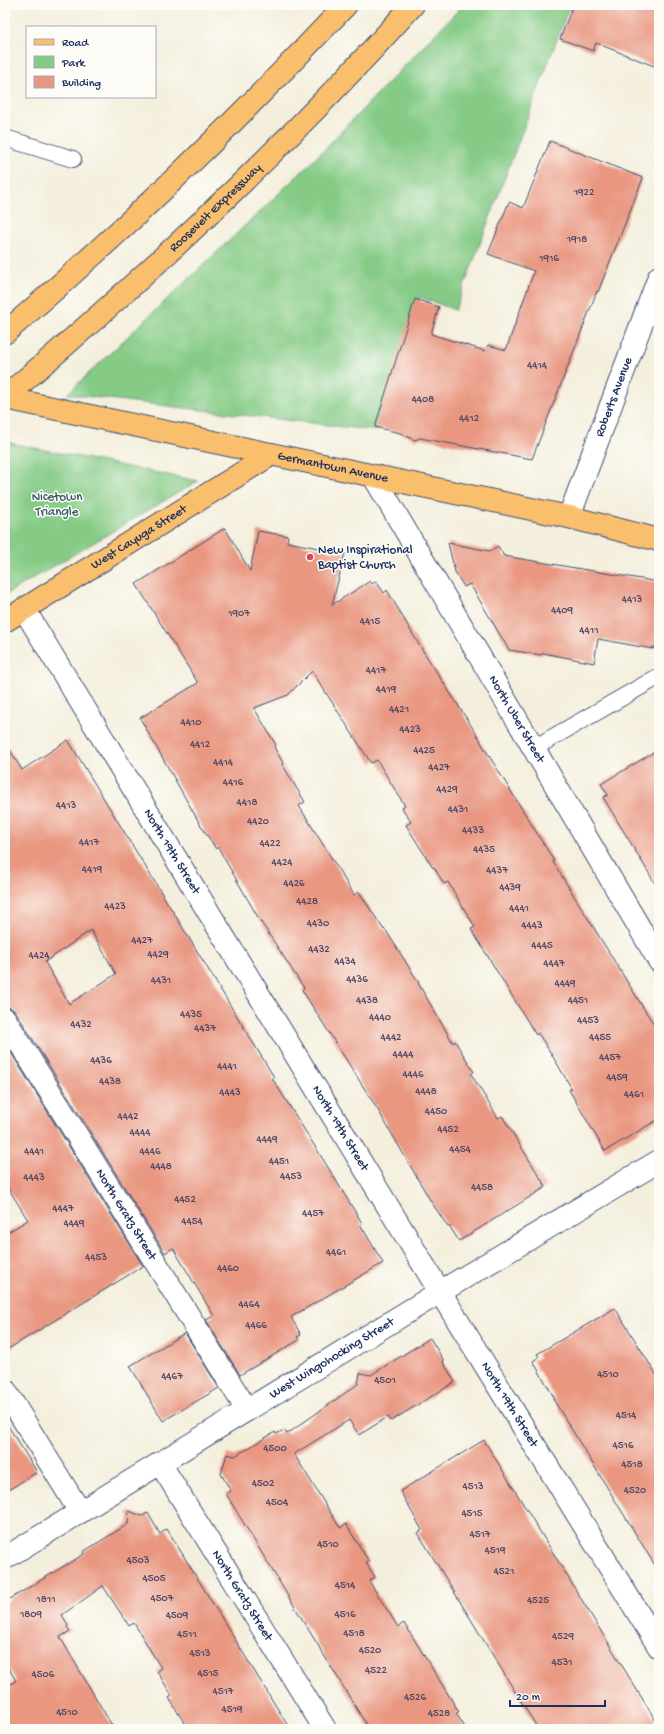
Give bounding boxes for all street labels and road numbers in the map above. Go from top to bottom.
street label: Roosevelt Expressway [166,160,265,255]
street label: Roberts Avenue [592,355,636,439]
street label: Germantown Avenue [276,448,390,486]
street label: West Cayuga Street [88,501,191,573]
street label: North Uber Street [485,673,549,767]
street label: North 19th Street [140,806,204,898]
street label: North 19th Street [309,1083,373,1175]
street label: North Gratz Street [92,1166,161,1264]
street label: West Wingohocking Street [267,1314,398,1402]
street label: North 19th Street [478,1359,542,1451]
street label: North Gratz Street [208,1547,277,1645]

